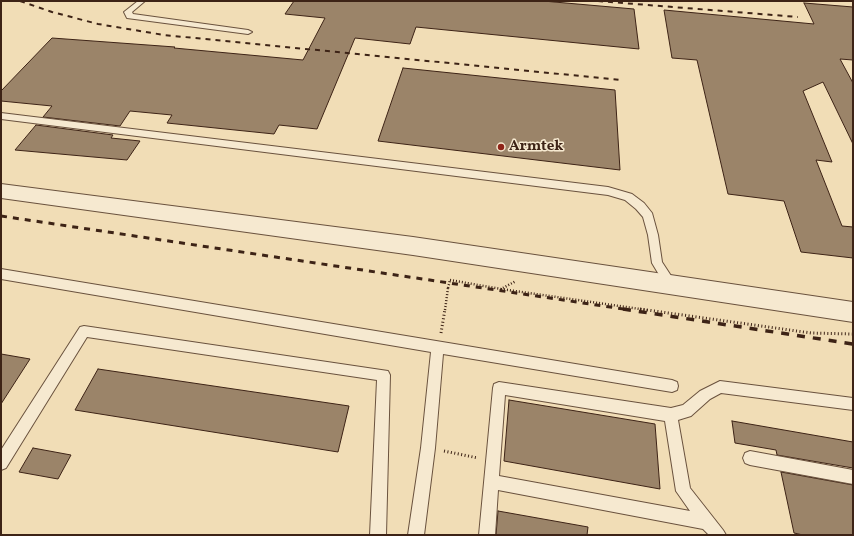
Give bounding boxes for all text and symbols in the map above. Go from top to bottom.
place label: Armtek [509,138,563,156]
marker: Armtek [496,142,506,152]

